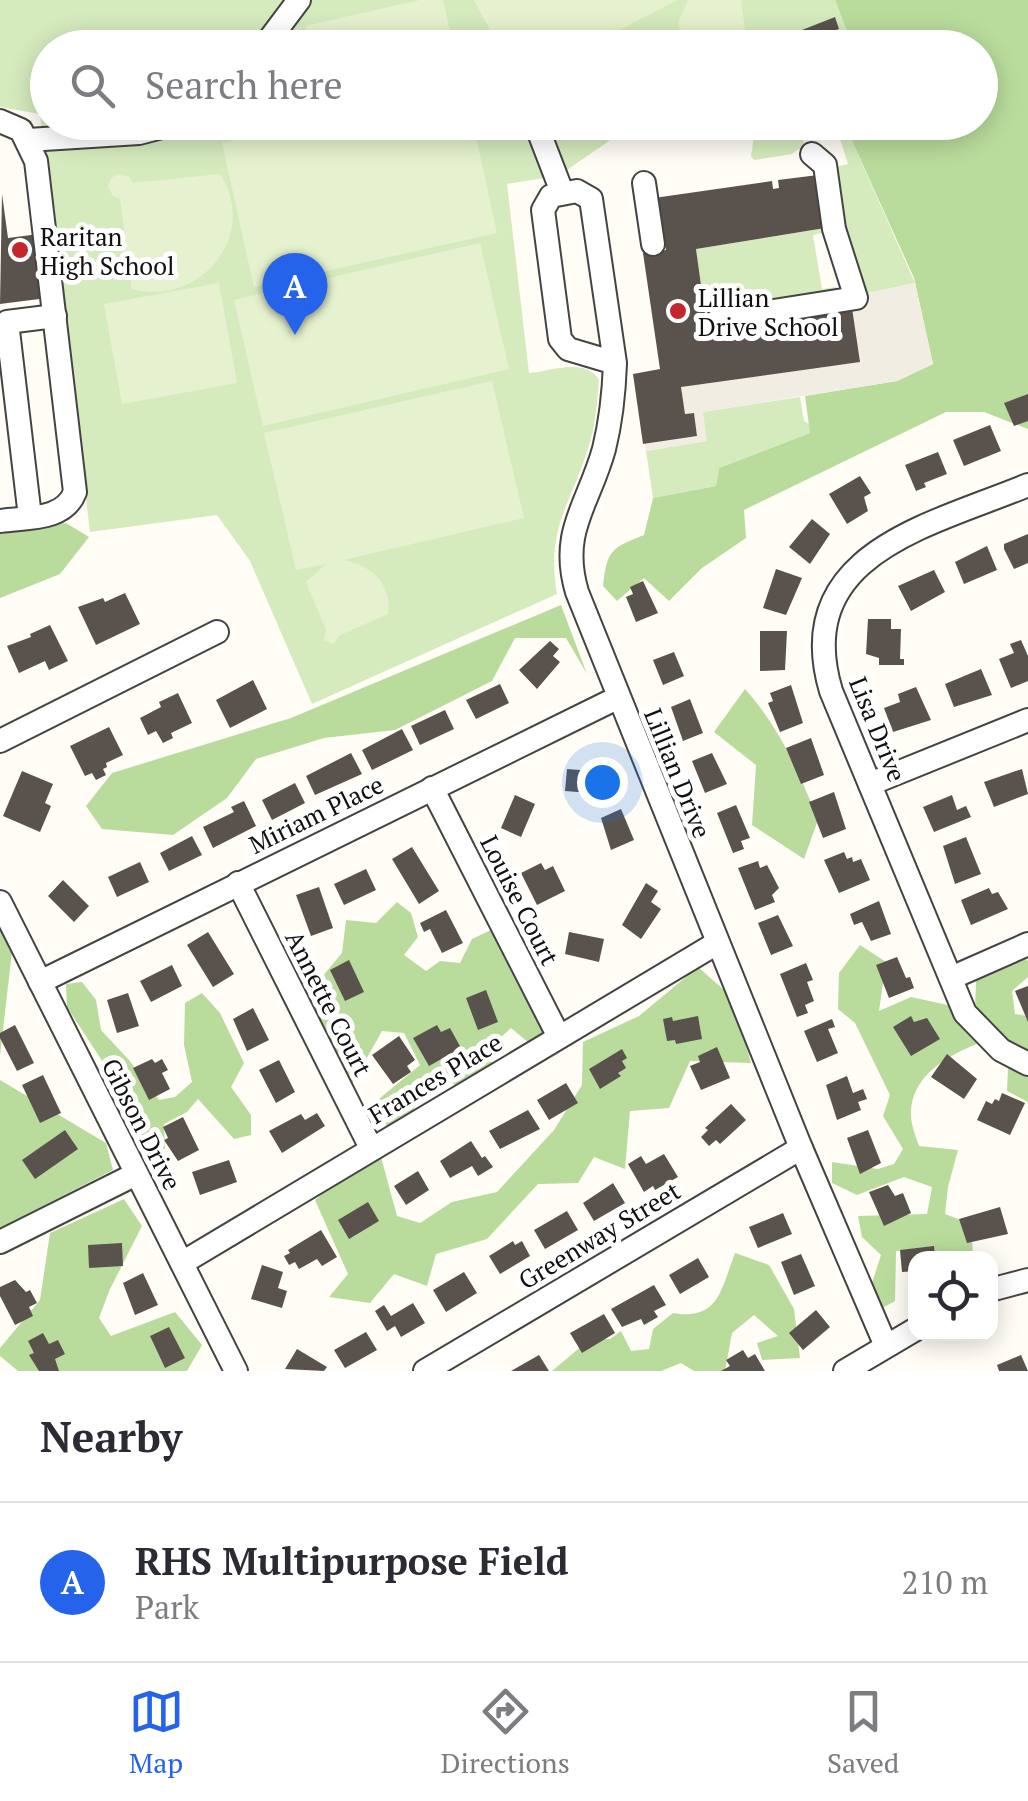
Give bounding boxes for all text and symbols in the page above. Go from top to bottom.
search box [30,30,998,140]
icon: search [65,58,120,113]
text: Search here [145,60,343,110]
place label: Raritan High School [40,220,175,282]
marker: Raritan High School [9,239,31,261]
pin: A [262,252,328,335]
place label: Lillian Drive School [698,281,839,343]
marker: Lillian Drive School [667,300,689,322]
street label: Lisa Drive [842,672,914,786]
street label: Lillian Drive [637,703,719,843]
your location [577,757,628,808]
street label: Miriam Place [243,767,389,861]
street label: Louise Court [473,829,567,971]
street label: Annette Court [278,925,380,1081]
street label: Frances Place [362,1025,508,1131]
street label: Gibson Drive [95,1053,189,1195]
street label: Greenway Street [512,1174,686,1296]
map controls [908,1251,998,1341]
button: locate [908,1251,998,1341]
text: Nearby [40,1408,182,1464]
text: RHS Multipurpose Field [135,1536,569,1586]
text: A [61,1561,84,1603]
text: 210 m [901,1561,988,1603]
text: Park [135,1586,199,1628]
tab: Map [129,1684,184,1781]
tab: Directions [441,1684,570,1781]
tab: Saved [827,1684,899,1781]

